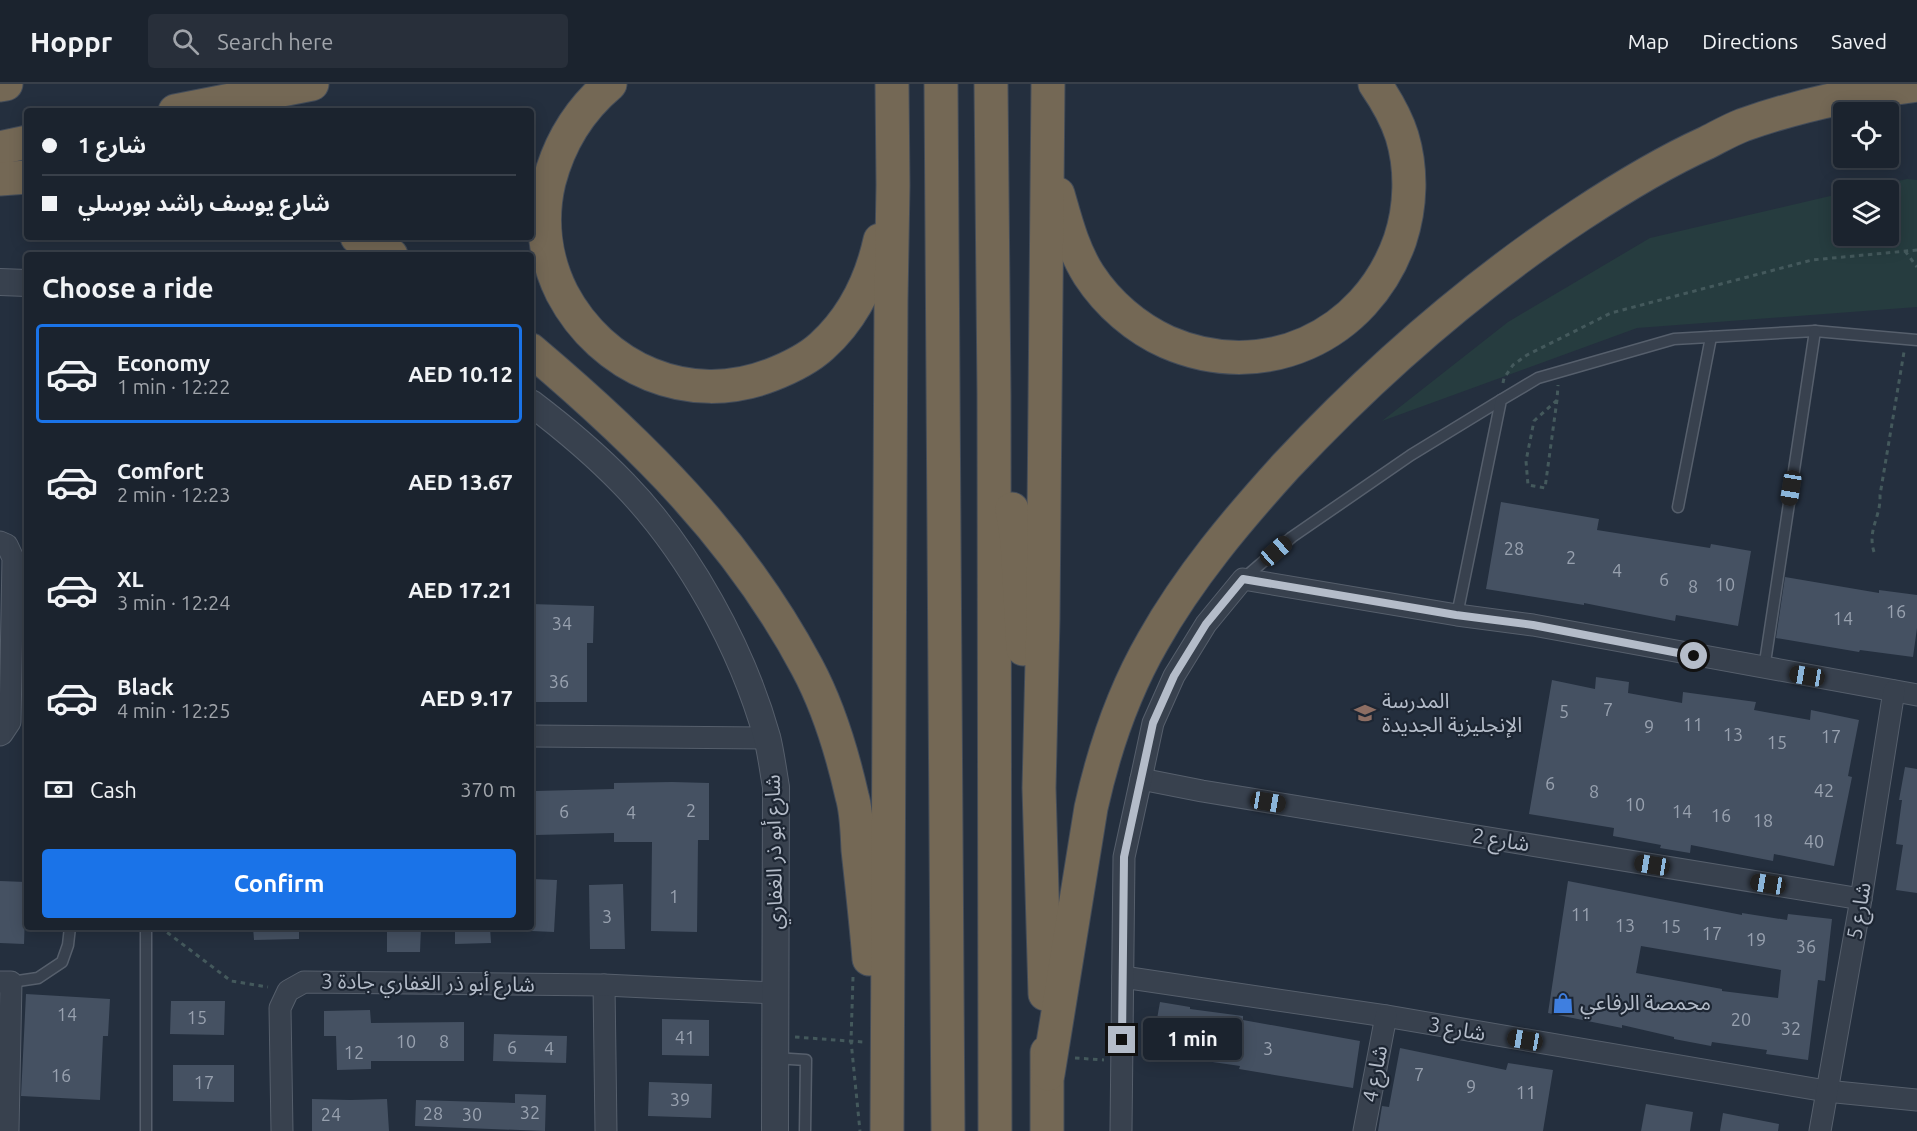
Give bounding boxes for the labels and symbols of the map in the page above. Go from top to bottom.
car [1779,469,1803,507]
car [1257,532,1295,570]
house number: 28 [1504,538,1524,558]
house number: 2 [1566,547,1576,567]
house number: 4 [1612,560,1622,580]
house number: 6 [1659,569,1669,589]
house number: 10 [1715,574,1735,594]
house number: 8 [1688,576,1698,596]
house number: 16 [1886,601,1906,621]
house number: 14 [1833,608,1853,628]
house number: 34 [552,613,572,633]
route start [1680,642,1707,669]
car [1788,664,1826,688]
house number: 36 [549,671,569,691]
place label: المدرسة الإنجليزية الجديدة [1382,688,1522,738]
house number: 7 [1603,699,1613,719]
school or university icon: المدرسة الإنجليزية الجديدة [1353,701,1377,725]
house number: 5 [1559,701,1569,721]
house number: 11 [1683,714,1703,734]
house number: 9 [1644,716,1654,736]
house number: 13 [1723,724,1743,744]
house number: 17 [1821,726,1841,746]
house number: 15 [1767,732,1787,752]
house number: 6 [1545,773,1555,793]
street label: شارع أبو ذر الغفاري [760,774,791,930]
house number: 42 [1814,780,1834,800]
house number: 8 [1589,781,1599,801]
car [1249,790,1287,814]
house number: 10 [1625,794,1645,814]
house number: 2 [686,800,696,820]
house number: 6 [559,801,569,821]
house number: 14 [1672,801,1692,821]
house number: 4 [626,802,636,822]
house number: 16 [1711,805,1731,825]
house number: 18 [1753,810,1773,830]
street label: شارع 2 [1470,823,1531,859]
house number: 40 [1804,831,1824,851]
car [1633,853,1671,877]
car [1749,872,1787,896]
street label: شارع 5 [1841,880,1879,942]
house number: 1 [669,886,679,906]
house number: 11 [1571,904,1591,924]
house number: 3 [602,906,612,926]
house number: 13 [1615,915,1635,935]
house number: 15 [1661,916,1681,936]
house number: 17 [1702,923,1722,943]
house number: 19 [1746,929,1766,949]
house number: 36 [1796,936,1816,956]
street label: شارع أبو ذر الغفاري جادة 3 [321,968,535,1001]
place label: محمصة الرفاعي [1580,990,1711,1019]
shop icon: محمصة الرفاعي [1551,991,1575,1015]
house number: 14 [57,1004,77,1024]
house number: 15 [187,1007,207,1027]
house number: 20 [1731,1009,1751,1029]
street label: شارع 3 [1426,1011,1488,1049]
house number: 32 [1781,1018,1801,1038]
callout: 1 min [1143,1019,1242,1061]
route end [1108,1026,1135,1053]
house number: 41 [675,1027,695,1047]
car [1506,1028,1544,1052]
house number: 10 [396,1031,416,1051]
house number: 8 [439,1031,449,1051]
house number: 6 [507,1037,517,1057]
house number: 4 [544,1038,554,1058]
house number: 3 [1263,1038,1273,1058]
house number: 12 [344,1042,364,1062]
street label: شارع 4 [1357,1043,1395,1105]
house number: 7 [1414,1064,1424,1084]
house number: 16 [51,1065,71,1085]
house number: 17 [194,1072,214,1092]
house number: 9 [1466,1076,1476,1096]
house number: 11 [1516,1082,1536,1102]
house number: 39 [670,1089,690,1109]
house number: 32 [520,1102,540,1122]
house number: 28 [423,1103,443,1123]
house number: 24 [321,1104,341,1124]
house number: 30 [462,1104,482,1124]

